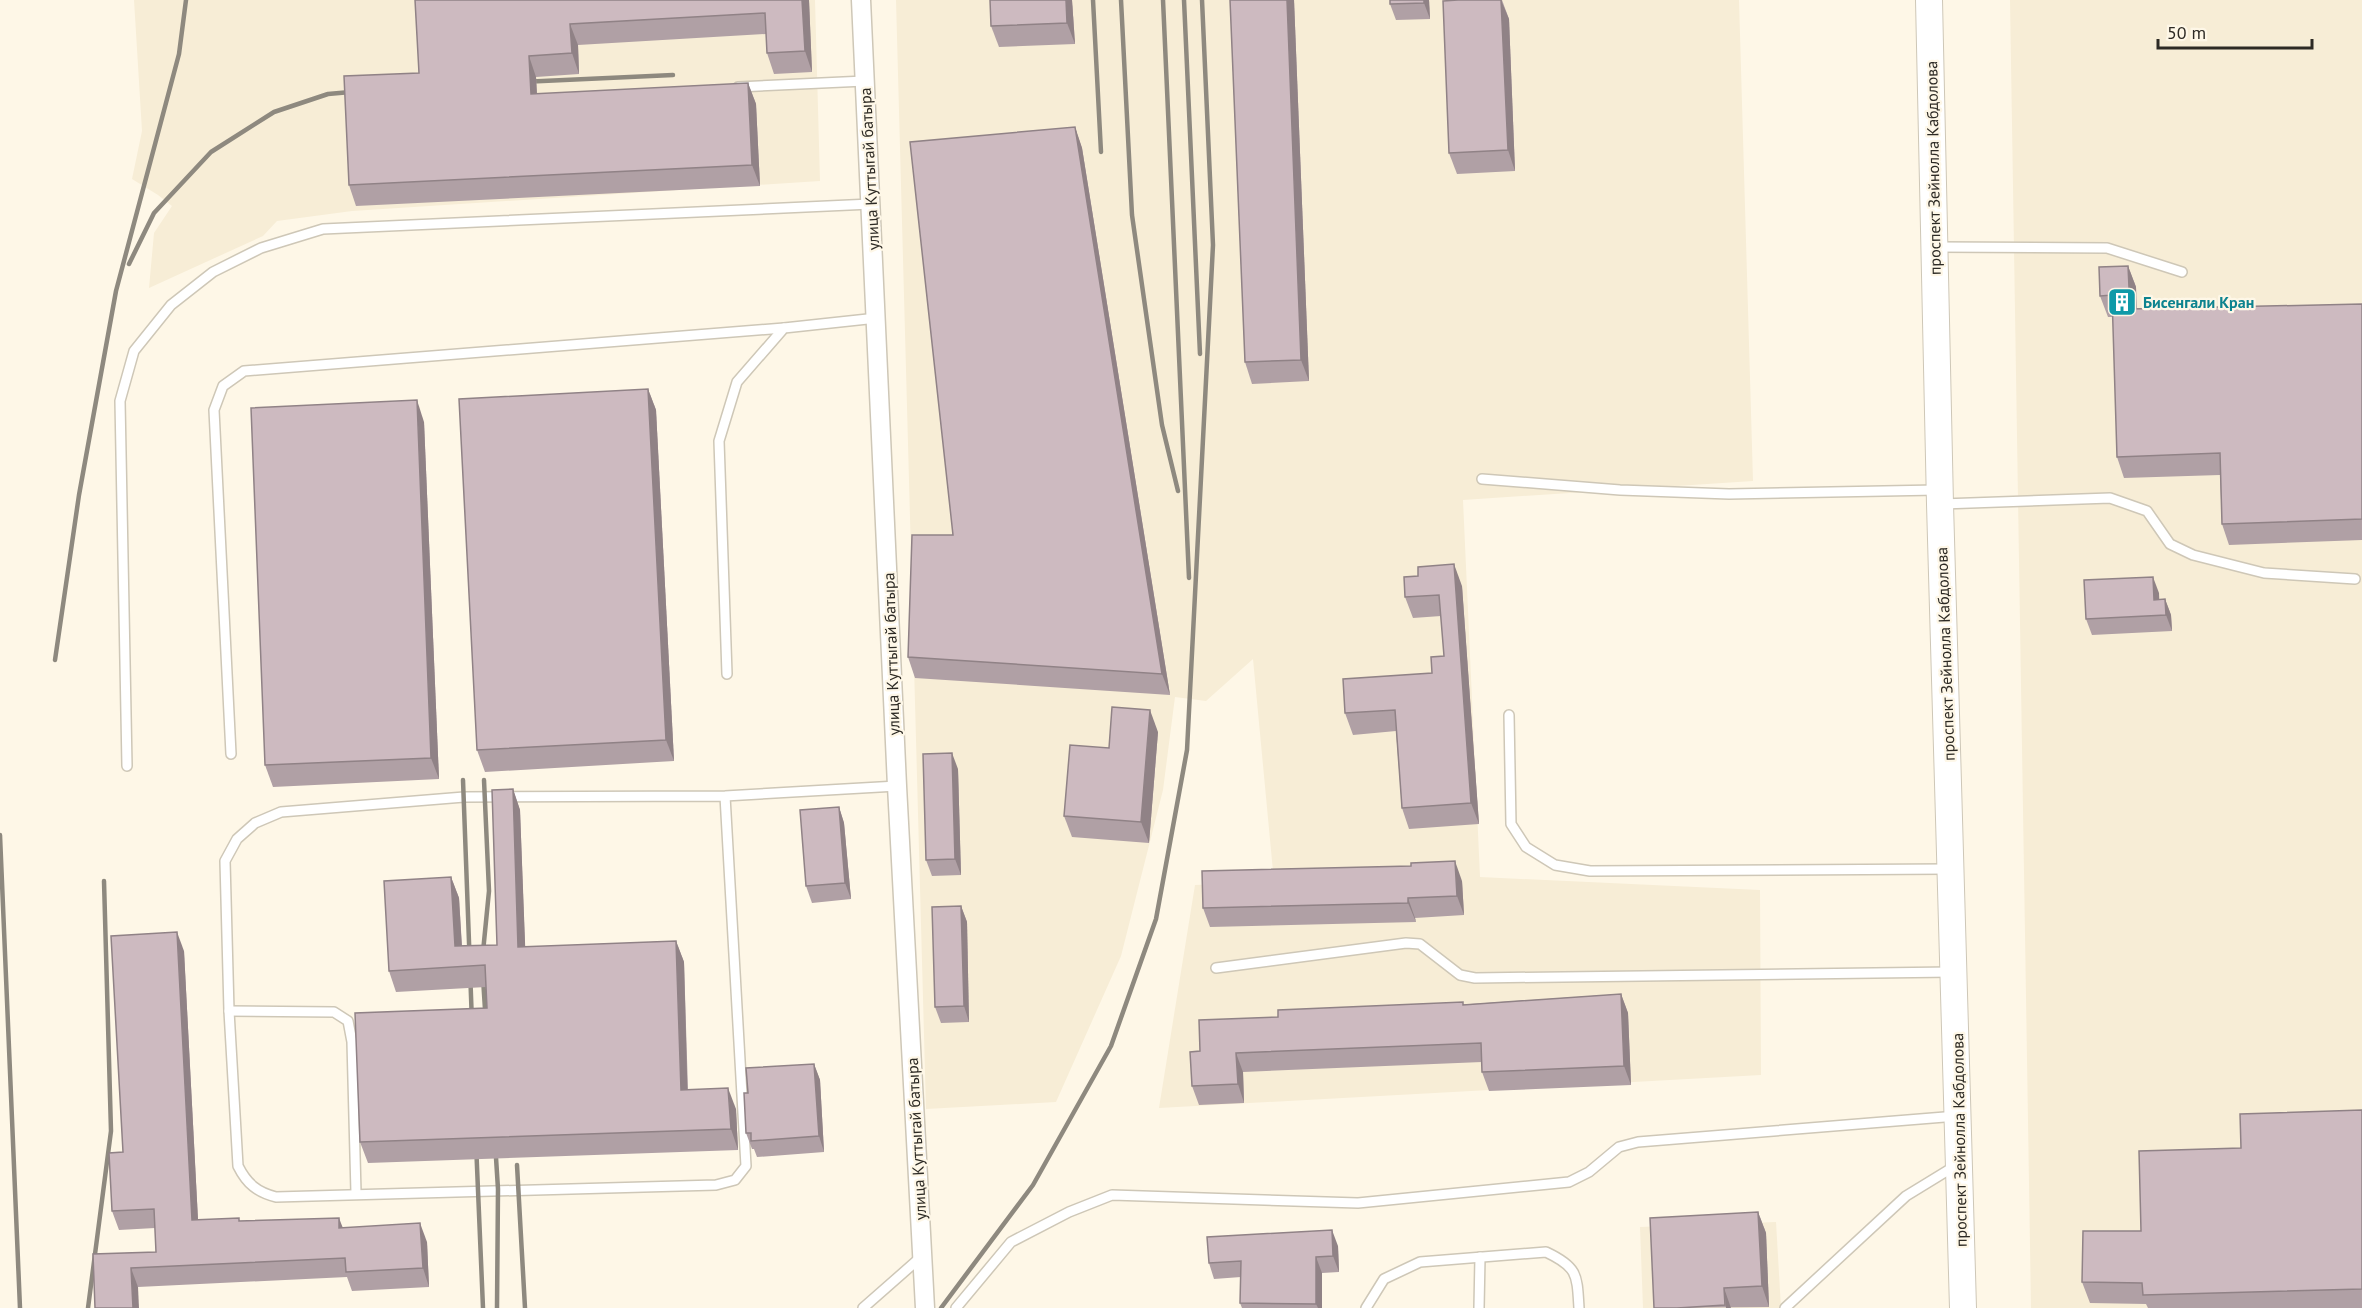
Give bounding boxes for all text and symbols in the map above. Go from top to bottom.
scale bar [2158,12,2312,50]
text: 50 m [2167,21,2206,44]
street label: проспект Зейнолла Кабдолова [1921,61,1945,275]
street label: улица Куттыгай батыра [855,87,883,251]
building icon: Бисенгали Кран [2106,286,2138,318]
place label: Бисенгали Кран [2143,292,2254,312]
street label: проспект Зейнолла Кабдолова [1931,547,1959,761]
street label: улица Куттыгай батыра [878,572,904,736]
street label: проспект Зейнолла Кабдолова [1947,1033,1971,1247]
street label: улица Куттыгай батыра [902,1057,930,1221]

